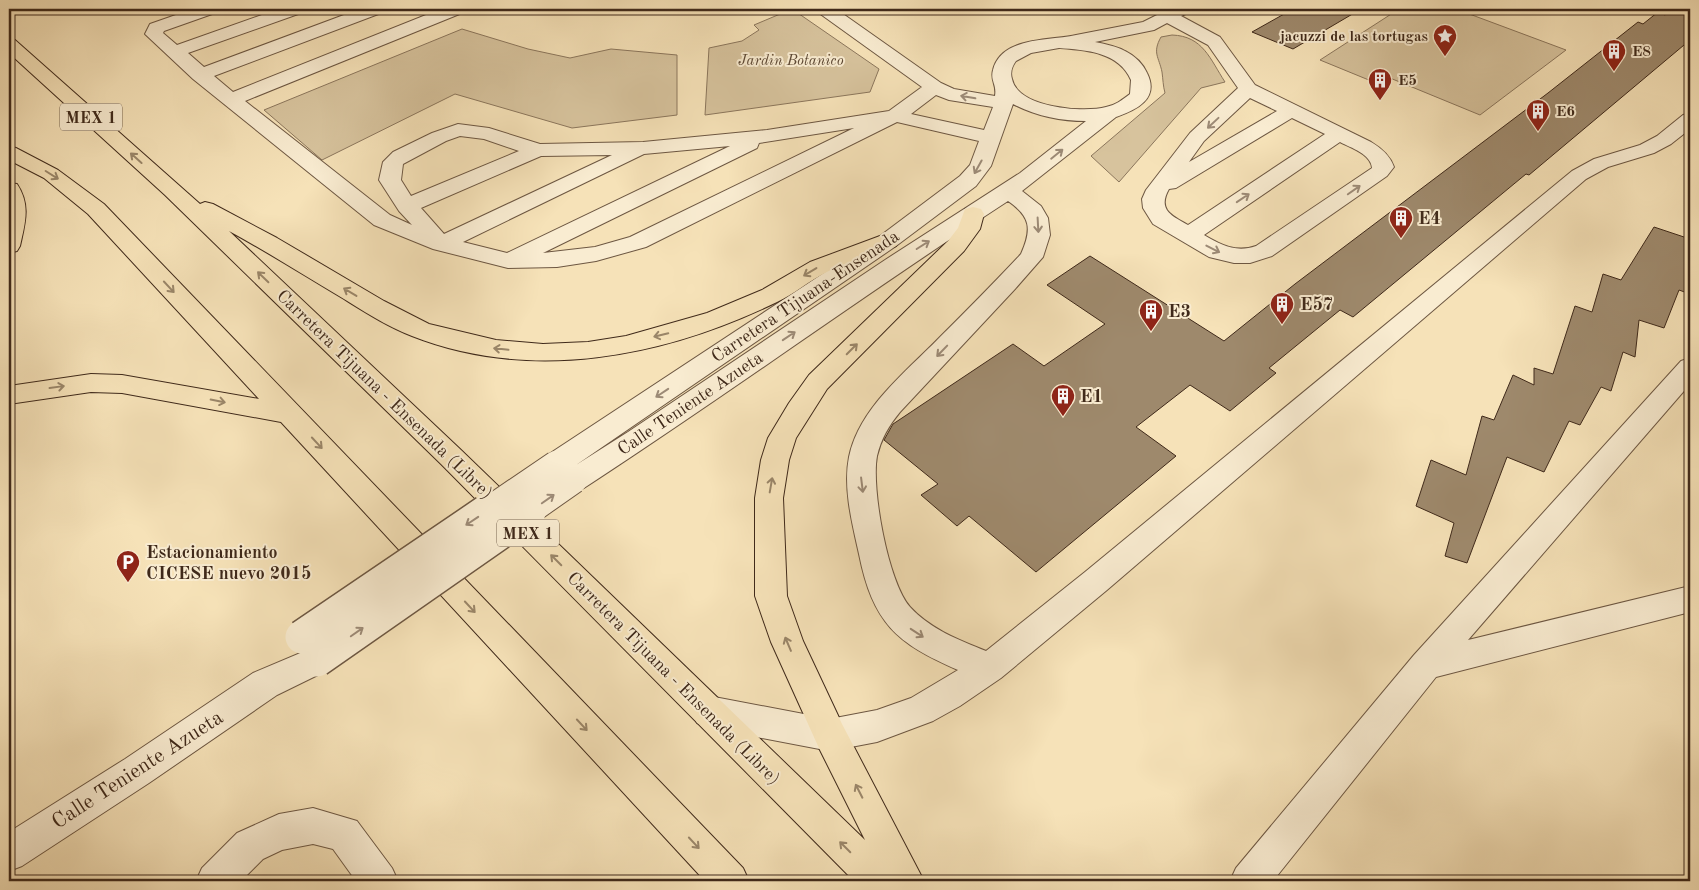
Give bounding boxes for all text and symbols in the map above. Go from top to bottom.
place icon: jacuzzi de las tortugas [1432,23,1458,57]
place label: jacuzzi de las tortugas [1279,30,1428,45]
building icon: E8 [1601,38,1627,72]
place label: E8 [1632,45,1651,60]
park label: Jardin Botanico [738,54,844,69]
building icon: E5 [1367,67,1393,101]
place label: E5 [1398,74,1417,89]
one-way arrow [961,91,977,101]
building icon: E6 [1525,98,1551,132]
road number: MEX 1 [60,104,122,130]
place label: E6 [1556,105,1575,120]
one-way arrow [1206,117,1219,129]
one-way arrow [1051,148,1064,159]
one-way arrow [130,152,143,164]
one-way arrow [973,160,983,174]
one-way arrow [44,171,58,181]
one-way arrow [1347,185,1361,195]
one-way arrow [1236,193,1250,203]
building icon: E4 [1388,205,1414,239]
place label: E4 [1418,210,1441,228]
one-way arrow [1034,217,1043,233]
street label: Carretera Tijuana-Ensenada [708,227,903,366]
one-way arrow [916,240,930,250]
one-way arrow [1205,245,1220,254]
one-way arrow [804,267,818,277]
one-way arrow [256,271,269,283]
one-way arrow [163,280,175,293]
street label: Carretera Tijuana - Ensenada (Libre) [273,286,496,503]
one-way arrow [344,286,358,296]
building icon: E57 [1269,291,1295,325]
place label: E57 [1300,296,1333,314]
building icon: E3 [1138,298,1164,332]
place label: E3 [1168,303,1191,321]
one-way arrow [654,331,670,341]
one-way arrow [781,331,795,341]
one-way arrow [845,343,857,355]
one-way arrow [493,344,509,354]
one-way arrow [936,344,948,357]
street label: Calle Teniente Azueta [615,349,767,459]
one-way arrow [48,381,64,391]
building icon: E1 [1050,383,1076,417]
one-way arrow [655,388,669,398]
place label: E1 [1080,388,1103,406]
one-way arrow [209,397,225,406]
one-way arrow [311,437,323,449]
one-way arrow [857,477,867,493]
one-way arrow [766,478,776,494]
one-way arrow [541,494,555,504]
one-way arrow [465,516,479,526]
road number: MEX 1 [497,520,559,546]
place label: Estacionamiento CICESE nuevo 2015 [146,544,312,583]
parking icon: Estacionamiento CICESE nuevo 2015 [115,549,141,583]
one-way arrow [549,554,562,566]
street label: Carretera Tijuana - Ensenada (Libre) [564,568,784,788]
one-way arrow [464,600,476,613]
one-way arrow [350,627,364,637]
one-way arrow [910,627,924,638]
one-way arrow [783,637,792,652]
street label: Calle Teniente Azueta [49,707,227,833]
one-way arrow [576,718,588,731]
one-way arrow [854,784,863,799]
one-way arrow [688,836,700,849]
one-way arrow [839,841,851,853]

